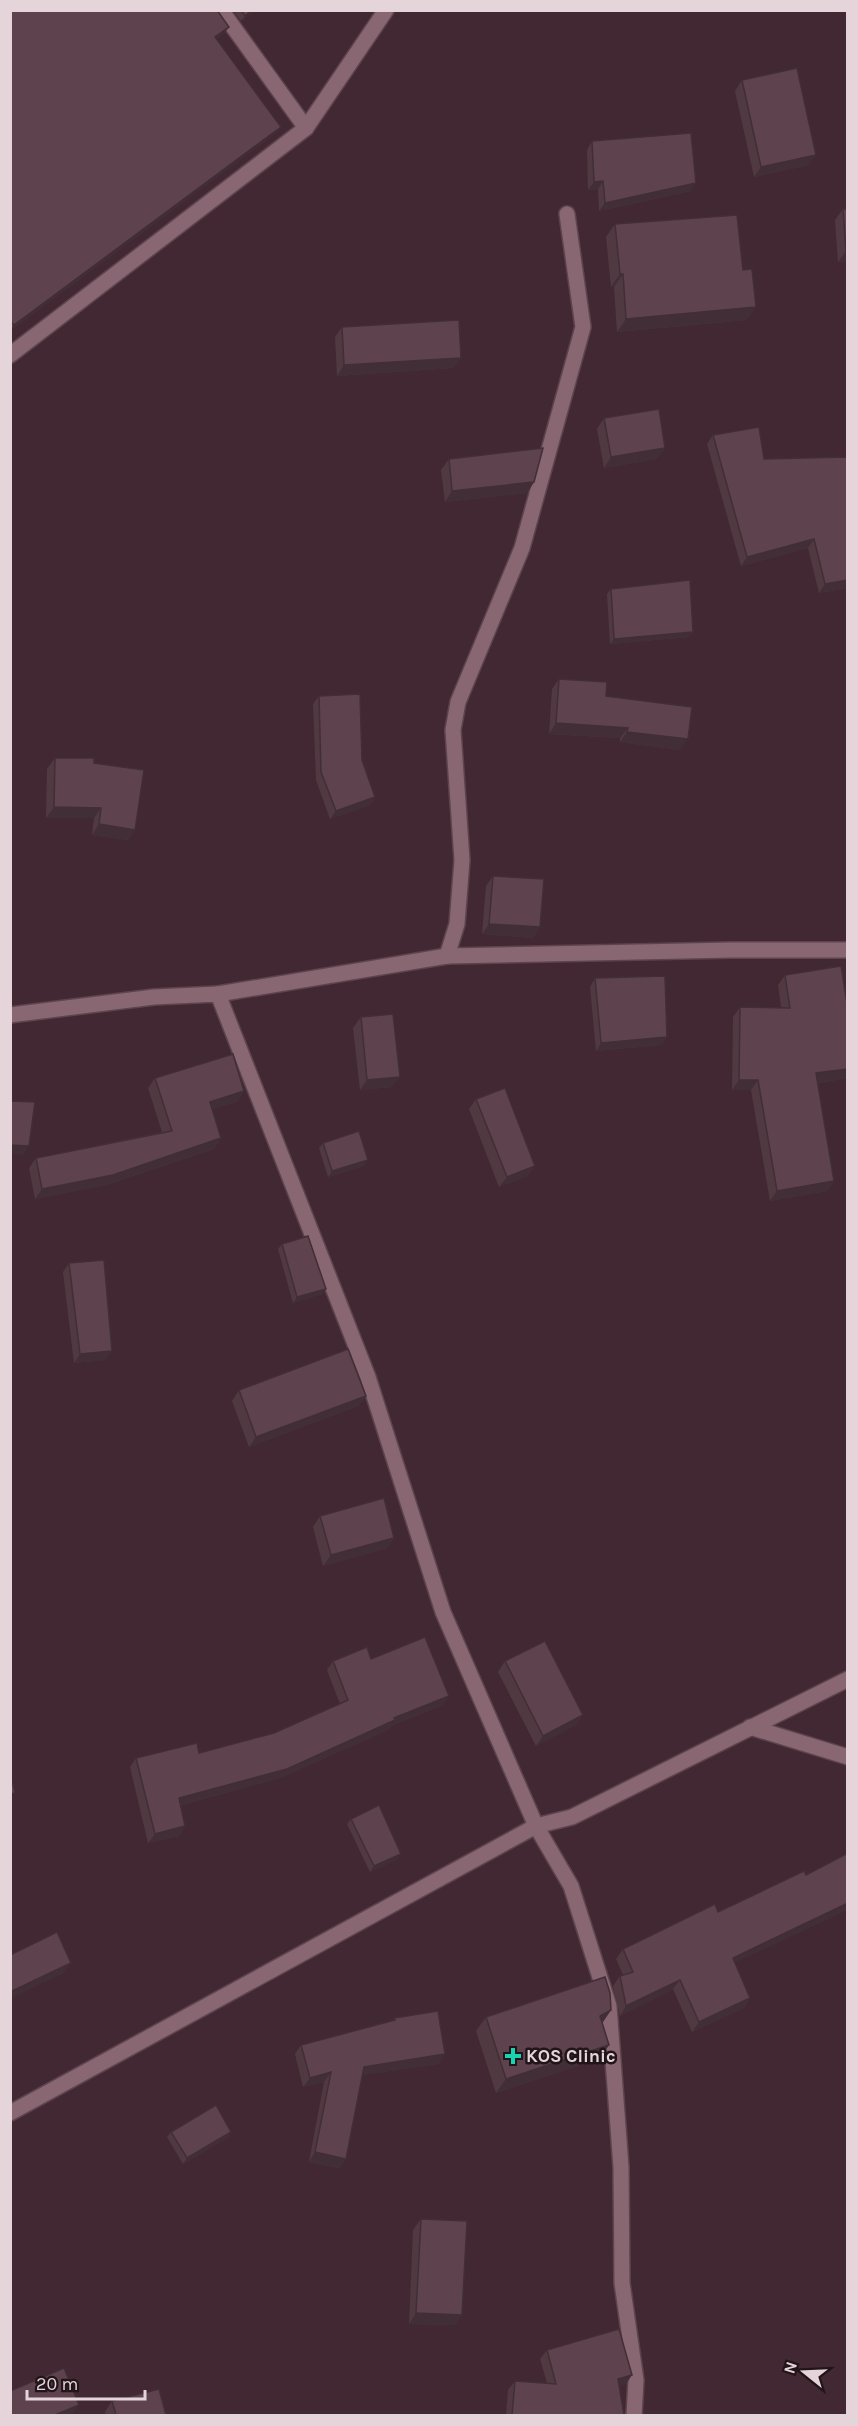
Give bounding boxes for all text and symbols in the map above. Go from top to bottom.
place label: KOS Clinic [526,2045,616,2067]
marker: KOS Clinic [504,2047,522,2065]
north arrow [774,2342,834,2402]
text: N [779,2359,801,2376]
scale bar [27,2363,146,2401]
text: 20 m [36,2373,78,2395]

